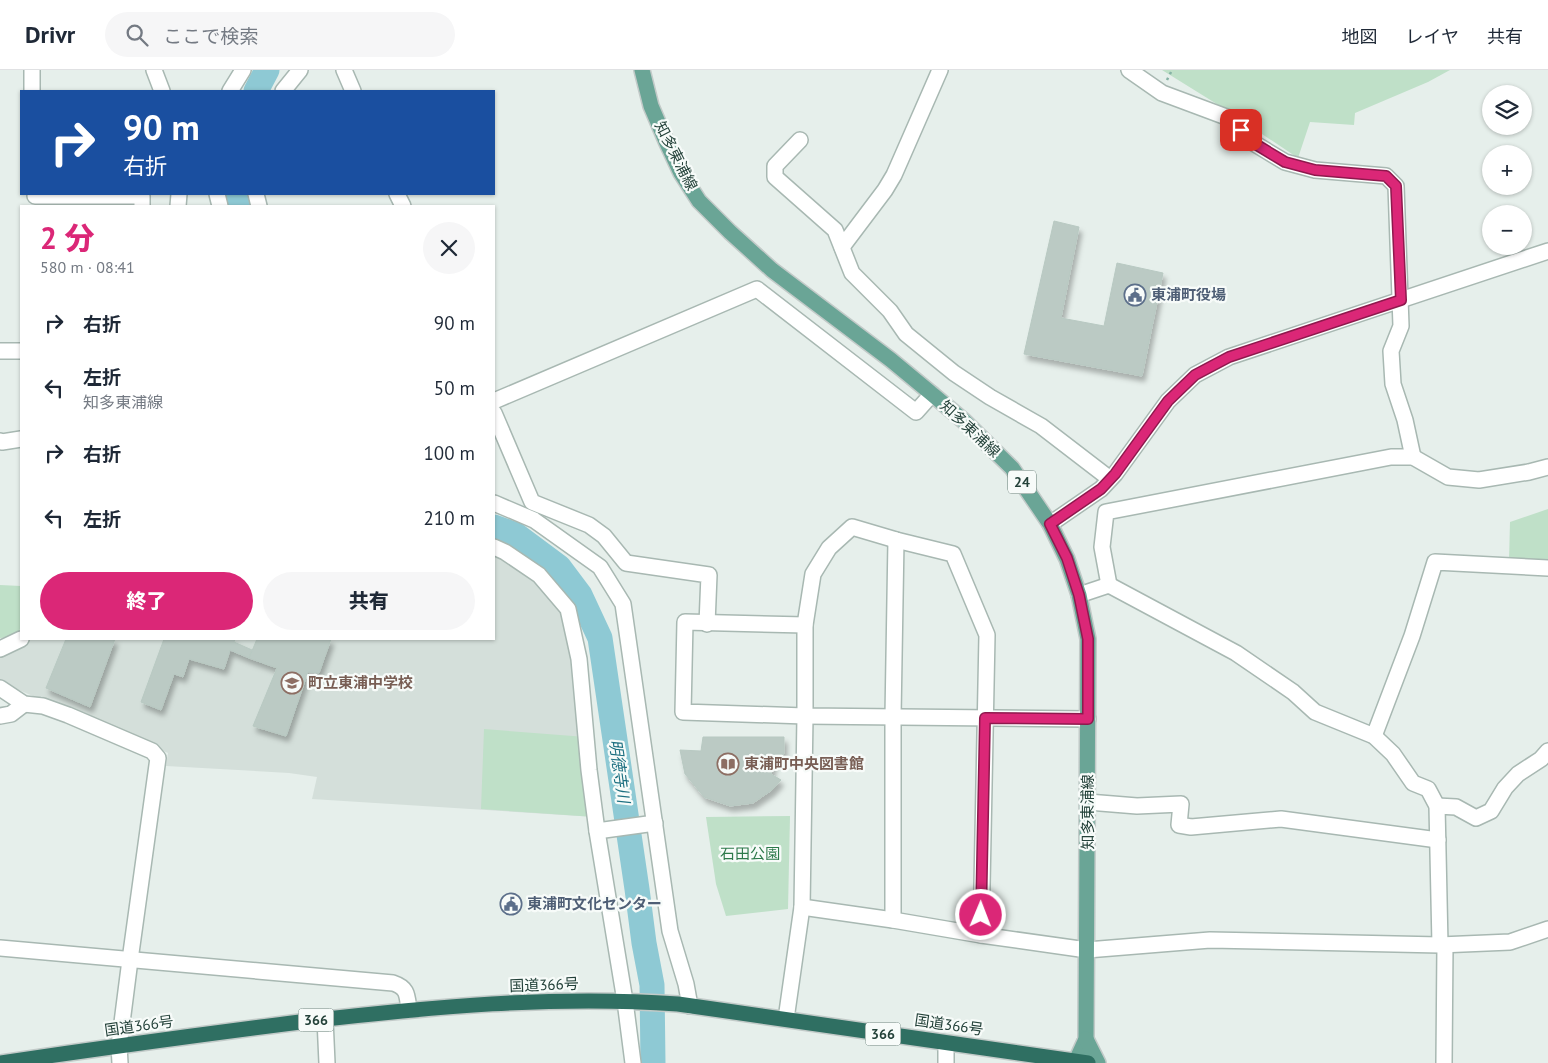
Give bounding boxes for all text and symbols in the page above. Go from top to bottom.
search box [105,12,455,57]
text: Drivr [25,19,75,50]
icon: search [123,21,151,49]
text: ここで検索 [163,24,258,48]
text: 地図 [1342,25,1378,48]
text: レイヤ [1406,25,1459,48]
text: 共有 [1487,25,1523,48]
map controls [1482,85,1532,255]
button: layers [1482,85,1532,135]
text: 90 m [123,104,200,150]
pin [1220,109,1262,151]
icon: right [40,110,105,175]
icon: arrive [1227,116,1255,144]
street label: 知多東浦線 [651,118,702,194]
button: + [1482,145,1532,195]
text: 右折 [123,152,167,180]
button: − [1482,205,1532,255]
text: 2 分 [40,218,95,257]
button: close [423,222,475,274]
text: 580 m · 08:41 [40,257,135,277]
public building icon: 東浦町役場 [1123,283,1147,307]
place label: 東浦町役場 [1151,285,1226,304]
icon: right [40,309,68,337]
text: 90 m [434,311,475,335]
text: 右折 [83,312,121,336]
text: 左折 [83,365,121,389]
icon: left [40,374,68,402]
text: 50 m [434,376,475,400]
text: 知多東浦線 [83,392,163,412]
street label: 知多東浦線 [936,396,1004,461]
icon: right [40,439,68,467]
text: 100 m [423,441,475,465]
text: 右折 [83,442,121,466]
road number: 24 [1008,471,1036,494]
icon: left [40,504,68,532]
text: 210 m [423,506,475,530]
text: 左折 [83,507,121,531]
button: 終了 [40,572,253,630]
button: 共有 [263,572,475,630]
school or university icon: 町立東浦中学校 [280,671,304,695]
place label: 町立東浦中学校 [308,673,413,692]
water label: 明徳寺川 [606,738,635,806]
library icon: 東浦町中央図書館 [716,752,740,776]
place label: 東浦町中央図書館 [744,754,864,773]
street label: 知多東浦線 [1078,774,1097,850]
park label: 石田公園 [720,844,780,863]
position arrow [954,888,1006,940]
public building icon: 東浦町文化センター [499,892,523,916]
place label: 東浦町文化センター [527,894,662,913]
street label: 国道366号 [509,974,579,995]
road number: 366 [298,1008,334,1032]
street label: 国道366号 [913,1010,985,1039]
street label: 国道366号 [103,1011,175,1040]
road number: 366 [866,1022,900,1046]

